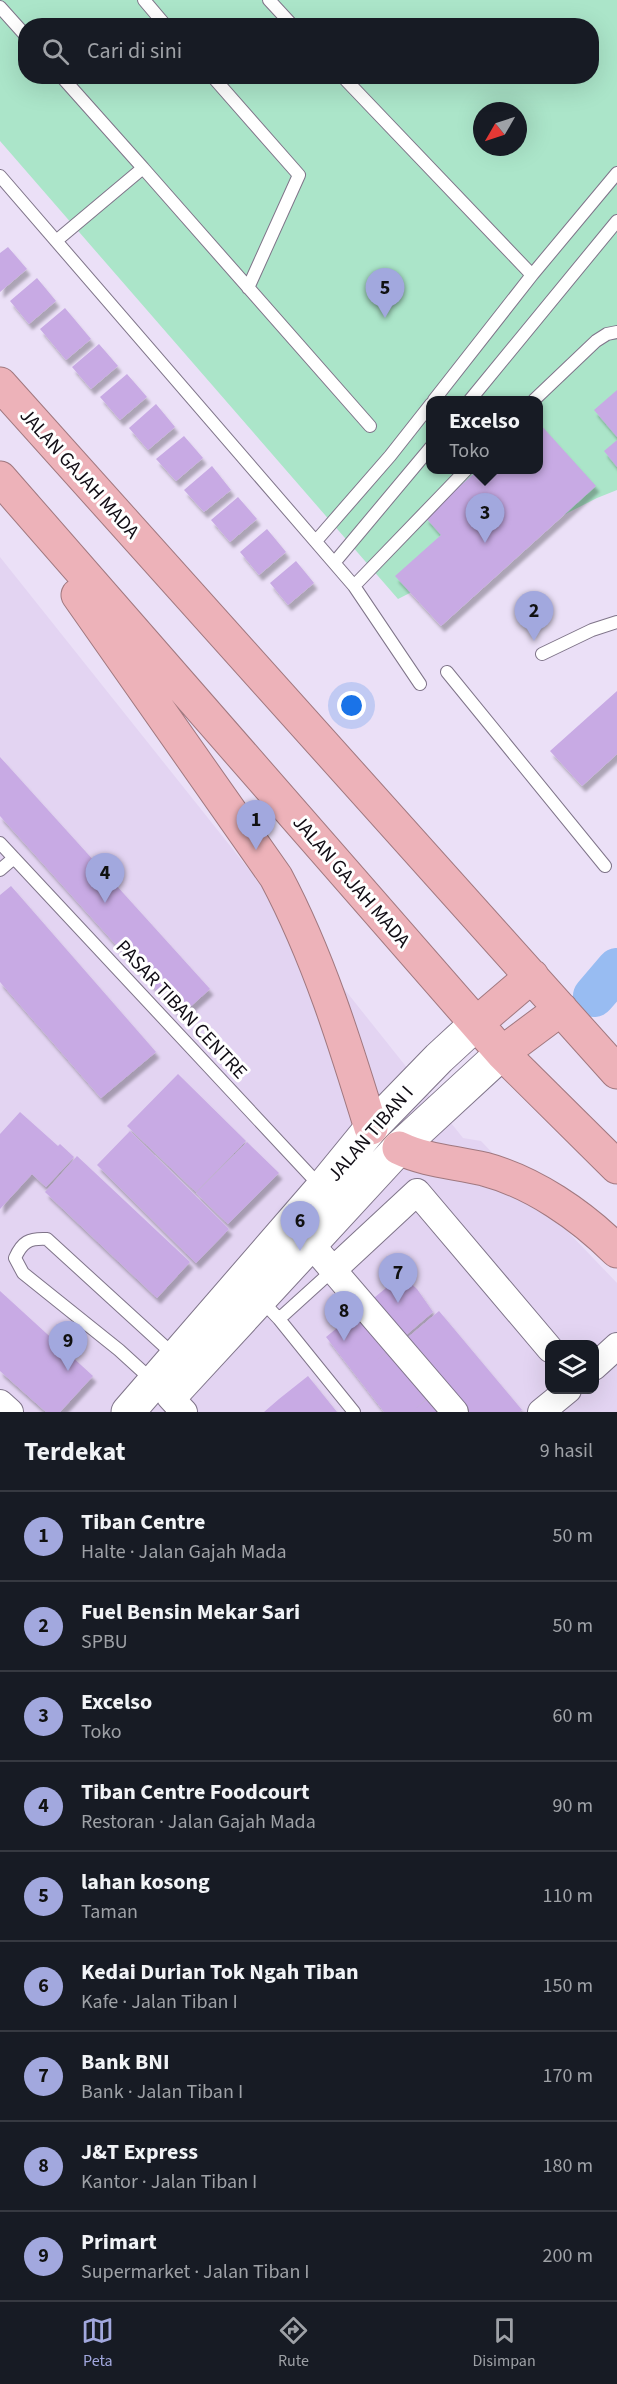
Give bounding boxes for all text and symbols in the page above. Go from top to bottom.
search box [18,18,599,84]
icon: search [39,35,72,68]
text: Cari di sini [87,35,182,67]
north arrow [473,102,527,156]
pin: 5 [366,268,404,318]
popup [426,396,543,474]
street label: JALAN GAJAH MADA [13,402,146,545]
text: Excelso [449,405,520,437]
text: Toko [449,437,490,465]
pin: 3 [466,494,504,543]
pin: 2 [514,592,554,641]
your location [337,691,366,720]
pin: 1 [236,800,276,850]
street label: JALAN GAJAH MADA [286,809,417,954]
pin: 4 [86,854,124,903]
street label: PASAR TIBAN CENTRE [109,934,253,1086]
street label: JALAN TIBAN I [321,1080,420,1188]
pin: 6 [280,1202,320,1251]
pin: 7 [378,1254,418,1303]
pin: 8 [324,1292,364,1341]
pin: 9 [48,1322,88,1371]
map controls [545,1340,599,1394]
button: layers [545,1340,599,1394]
text: Terdekat [24,1433,126,1470]
text: 9 hasil [540,1437,593,1465]
text: Tiban Centre [81,1506,205,1538]
text: 1 [38,1522,49,1550]
text: 50 m [553,1522,593,1550]
text: Halte · Jalan Gajah Mada [81,1538,287,1566]
text: Fuel Bensin Mekar Sari [81,1596,300,1628]
text: 2 [38,1612,49,1640]
text: 50 m [553,1612,593,1640]
text: SPBU [81,1628,128,1656]
text: Excelso [81,1686,152,1718]
text: 3 [38,1702,49,1730]
text: 60 m [553,1702,593,1730]
text: Toko [81,1718,122,1746]
text: Tiban Centre Foodcourt [81,1776,310,1808]
text: 4 [38,1792,49,1820]
text: 90 m [553,1792,593,1820]
text: Restoran · Jalan Gajah Mada [81,1808,316,1836]
text: lahan kosong [81,1866,210,1898]
text: 5 [38,1882,49,1910]
text: 110 m [543,1882,593,1910]
text: Taman [81,1898,138,1926]
text: Kedai Durian Tok Ngah Tiban [81,1956,359,1988]
text: 6 [38,1972,49,2000]
text: 150 m [543,1972,593,2000]
text: Kafe · Jalan Tiban I [81,1988,238,2016]
text: Bank BNI [81,2046,170,2078]
text: 7 [38,2062,49,2090]
text: 170 m [543,2062,593,2090]
text: Bank · Jalan Tiban I [81,2078,243,2106]
text: J&T Express [81,2136,198,2168]
text: 8 [38,2152,49,2180]
text: 180 m [543,2152,593,2180]
text: Kantor · Jalan Tiban I [81,2168,257,2196]
text: Primart [81,2226,157,2258]
text: 9 [38,2242,49,2270]
text: 200 m [543,2242,593,2270]
text: Supermarket · Jalan Tiban I [81,2258,310,2286]
tab: Peta [81,2314,114,2372]
tab: Rute [277,2314,310,2372]
tab: Disimpan [473,2314,536,2372]

